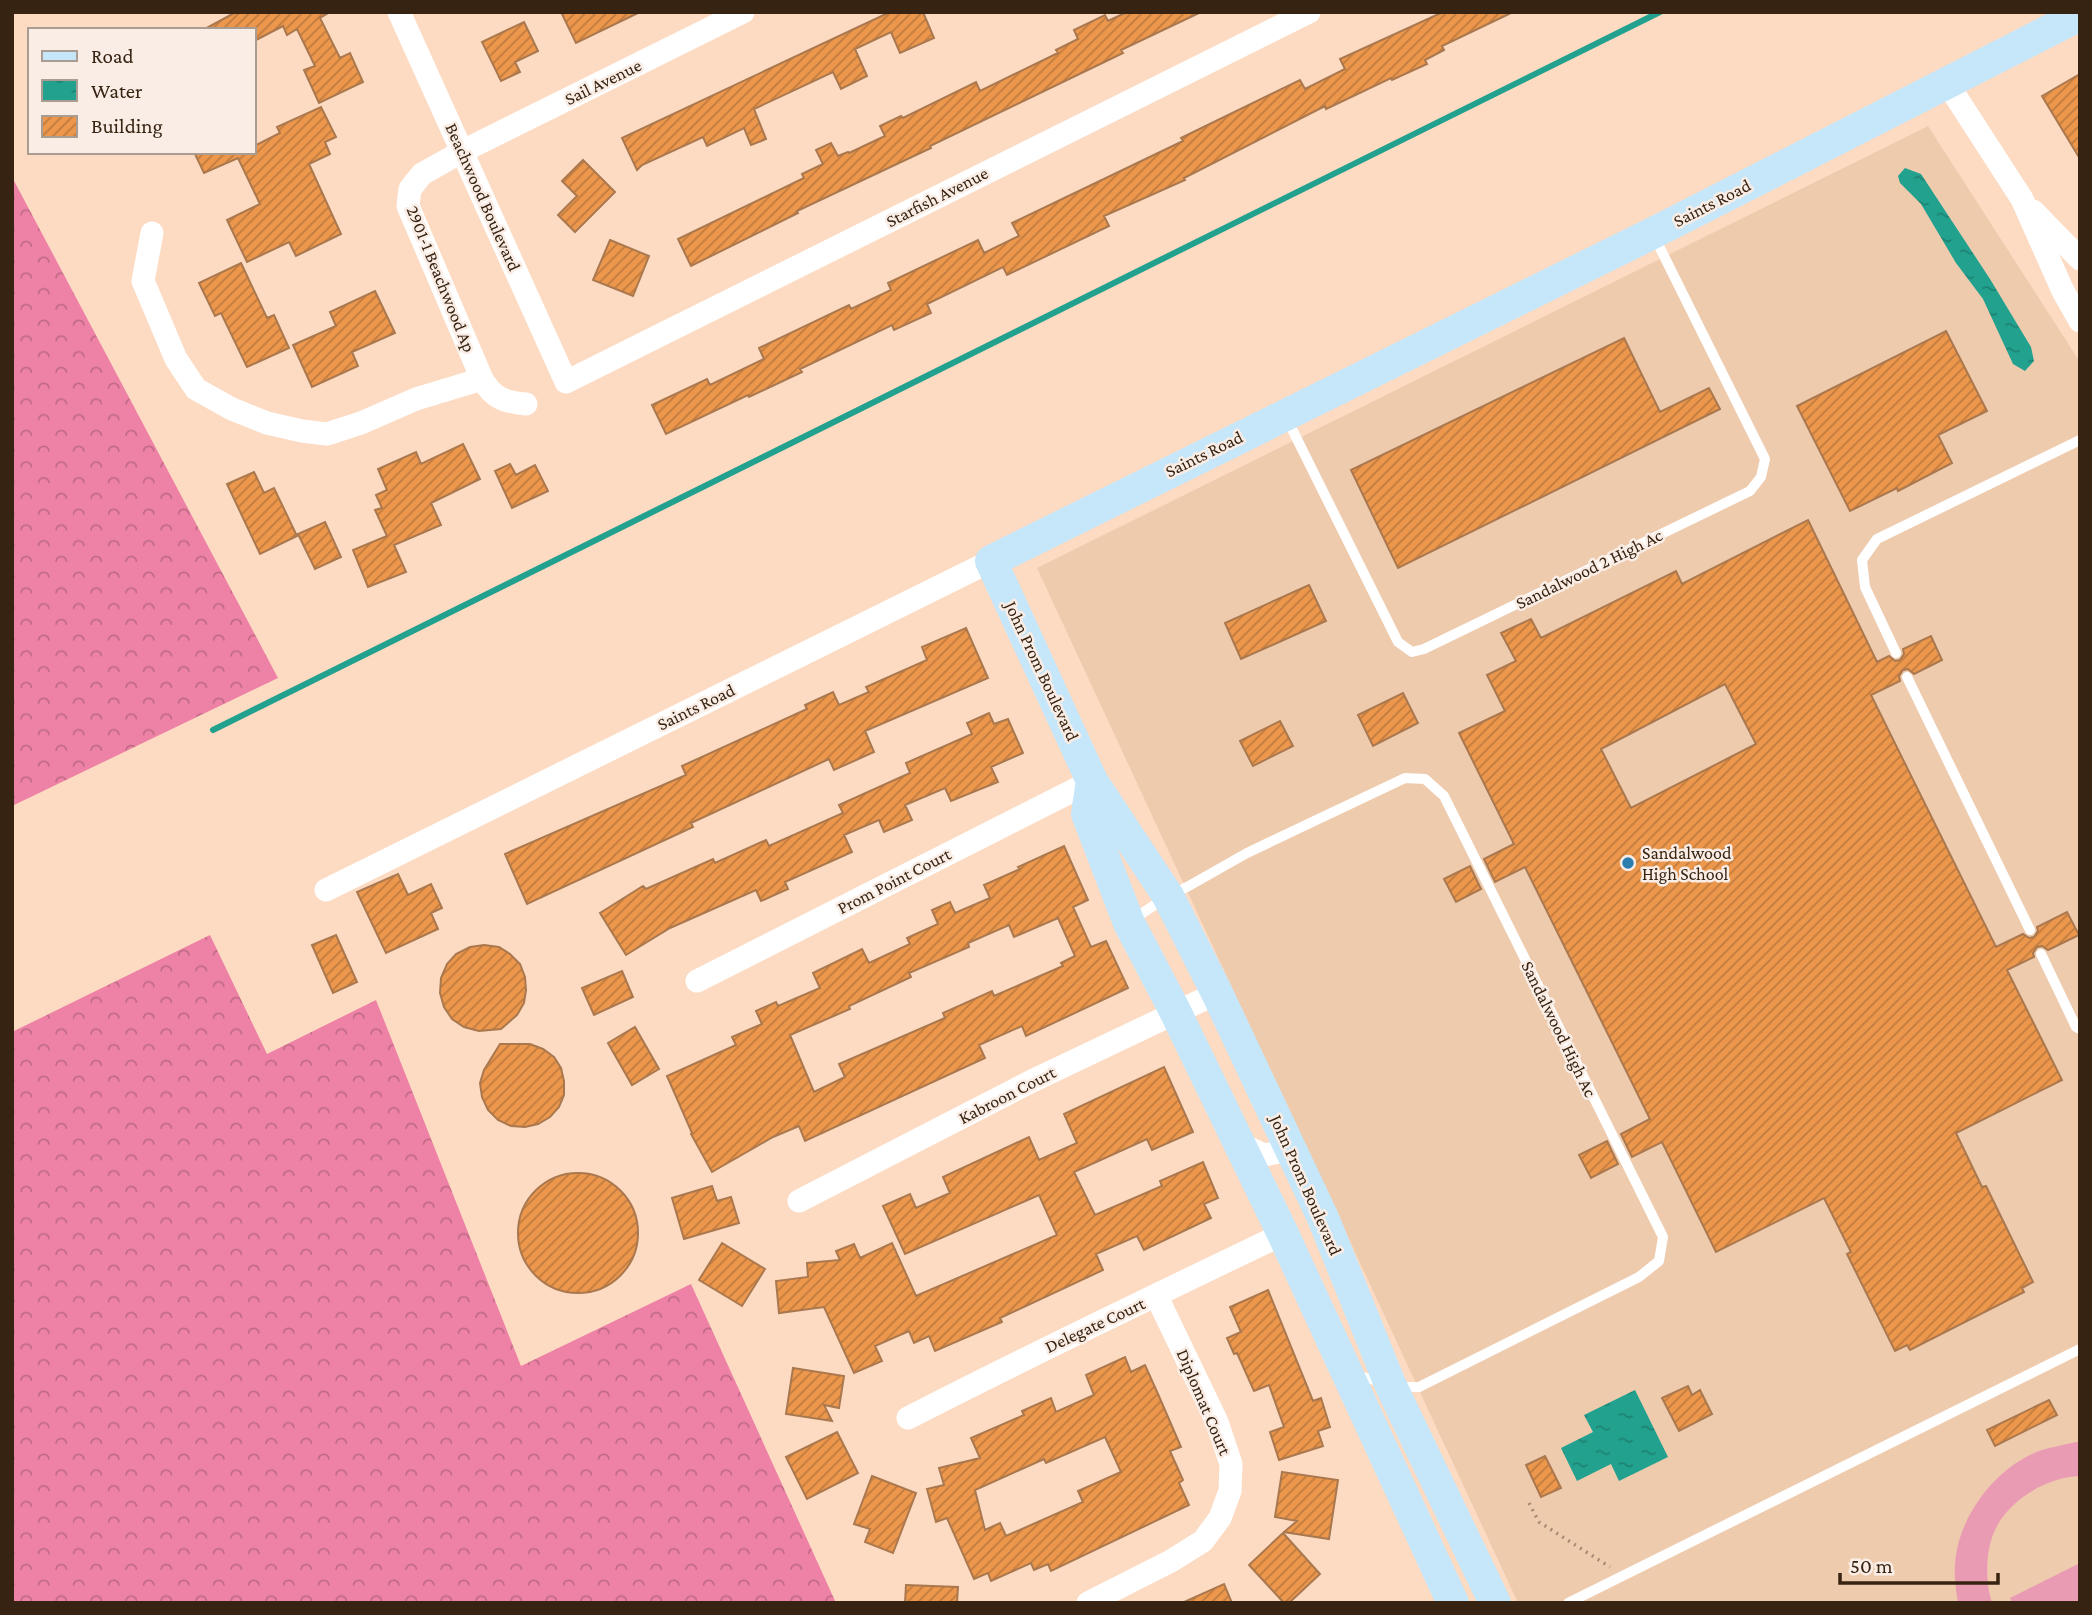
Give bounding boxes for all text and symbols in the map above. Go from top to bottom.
legend [28,28,256,154]
text: Road [91,44,134,68]
street label: Sail Avenue [561,55,645,109]
text: Water [91,79,143,103]
text: Building [91,114,163,138]
street label: Beachwood Boulevard [441,120,525,275]
street label: Starfish Avenue [883,163,991,231]
street label: Saints Road [1670,175,1754,231]
street label: 2901-1 Beachwood Ap [402,203,480,355]
street label: Saints Road [1162,426,1247,481]
street label: Sandalwood 2 High Ac [1512,525,1666,613]
street label: John Prom Boulevard [1000,596,1083,744]
street label: Saints Road [654,679,739,734]
street label: Prom Point Court [834,843,955,918]
place label: Sandalwood High School [1642,843,1732,884]
marker: Sandalwood High School [1620,855,1636,871]
street label: Sandalwood High Ac [1517,958,1601,1101]
street label: Kabroon Court [955,1062,1060,1128]
street label: John Prom Boulevard [1265,1110,1346,1259]
street label: Delegate Court [1042,1293,1149,1357]
street label: Diplomat Court [1173,1346,1236,1459]
scale bar [1840,1542,1997,1586]
text: 50 m [1850,1554,1893,1578]

